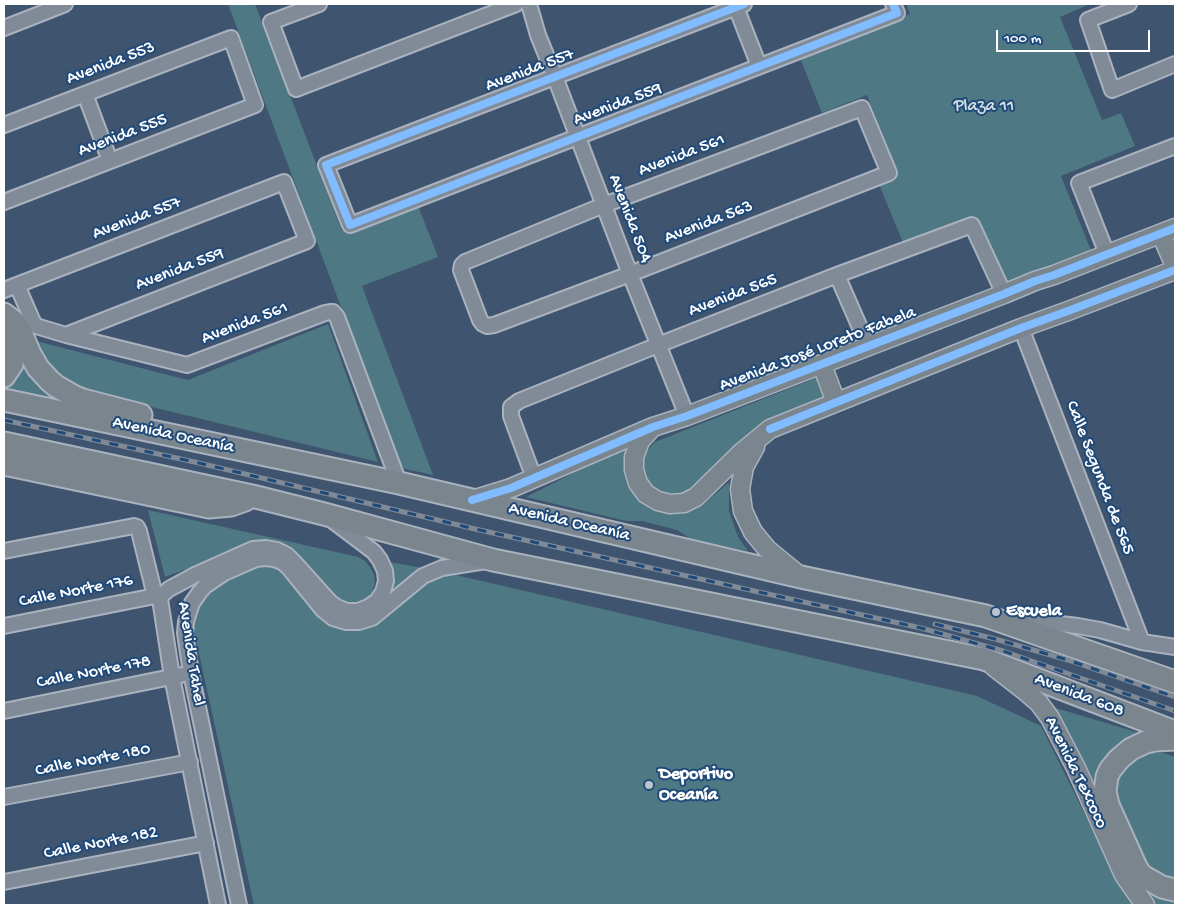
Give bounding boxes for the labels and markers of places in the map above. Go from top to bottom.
place label: Escuela [1006,601,1062,623]
marker: Escuela [990,606,1002,618]
place label: Deportivo Oceanía [659,764,733,806]
marker: Deportivo Oceanía [643,779,655,791]

